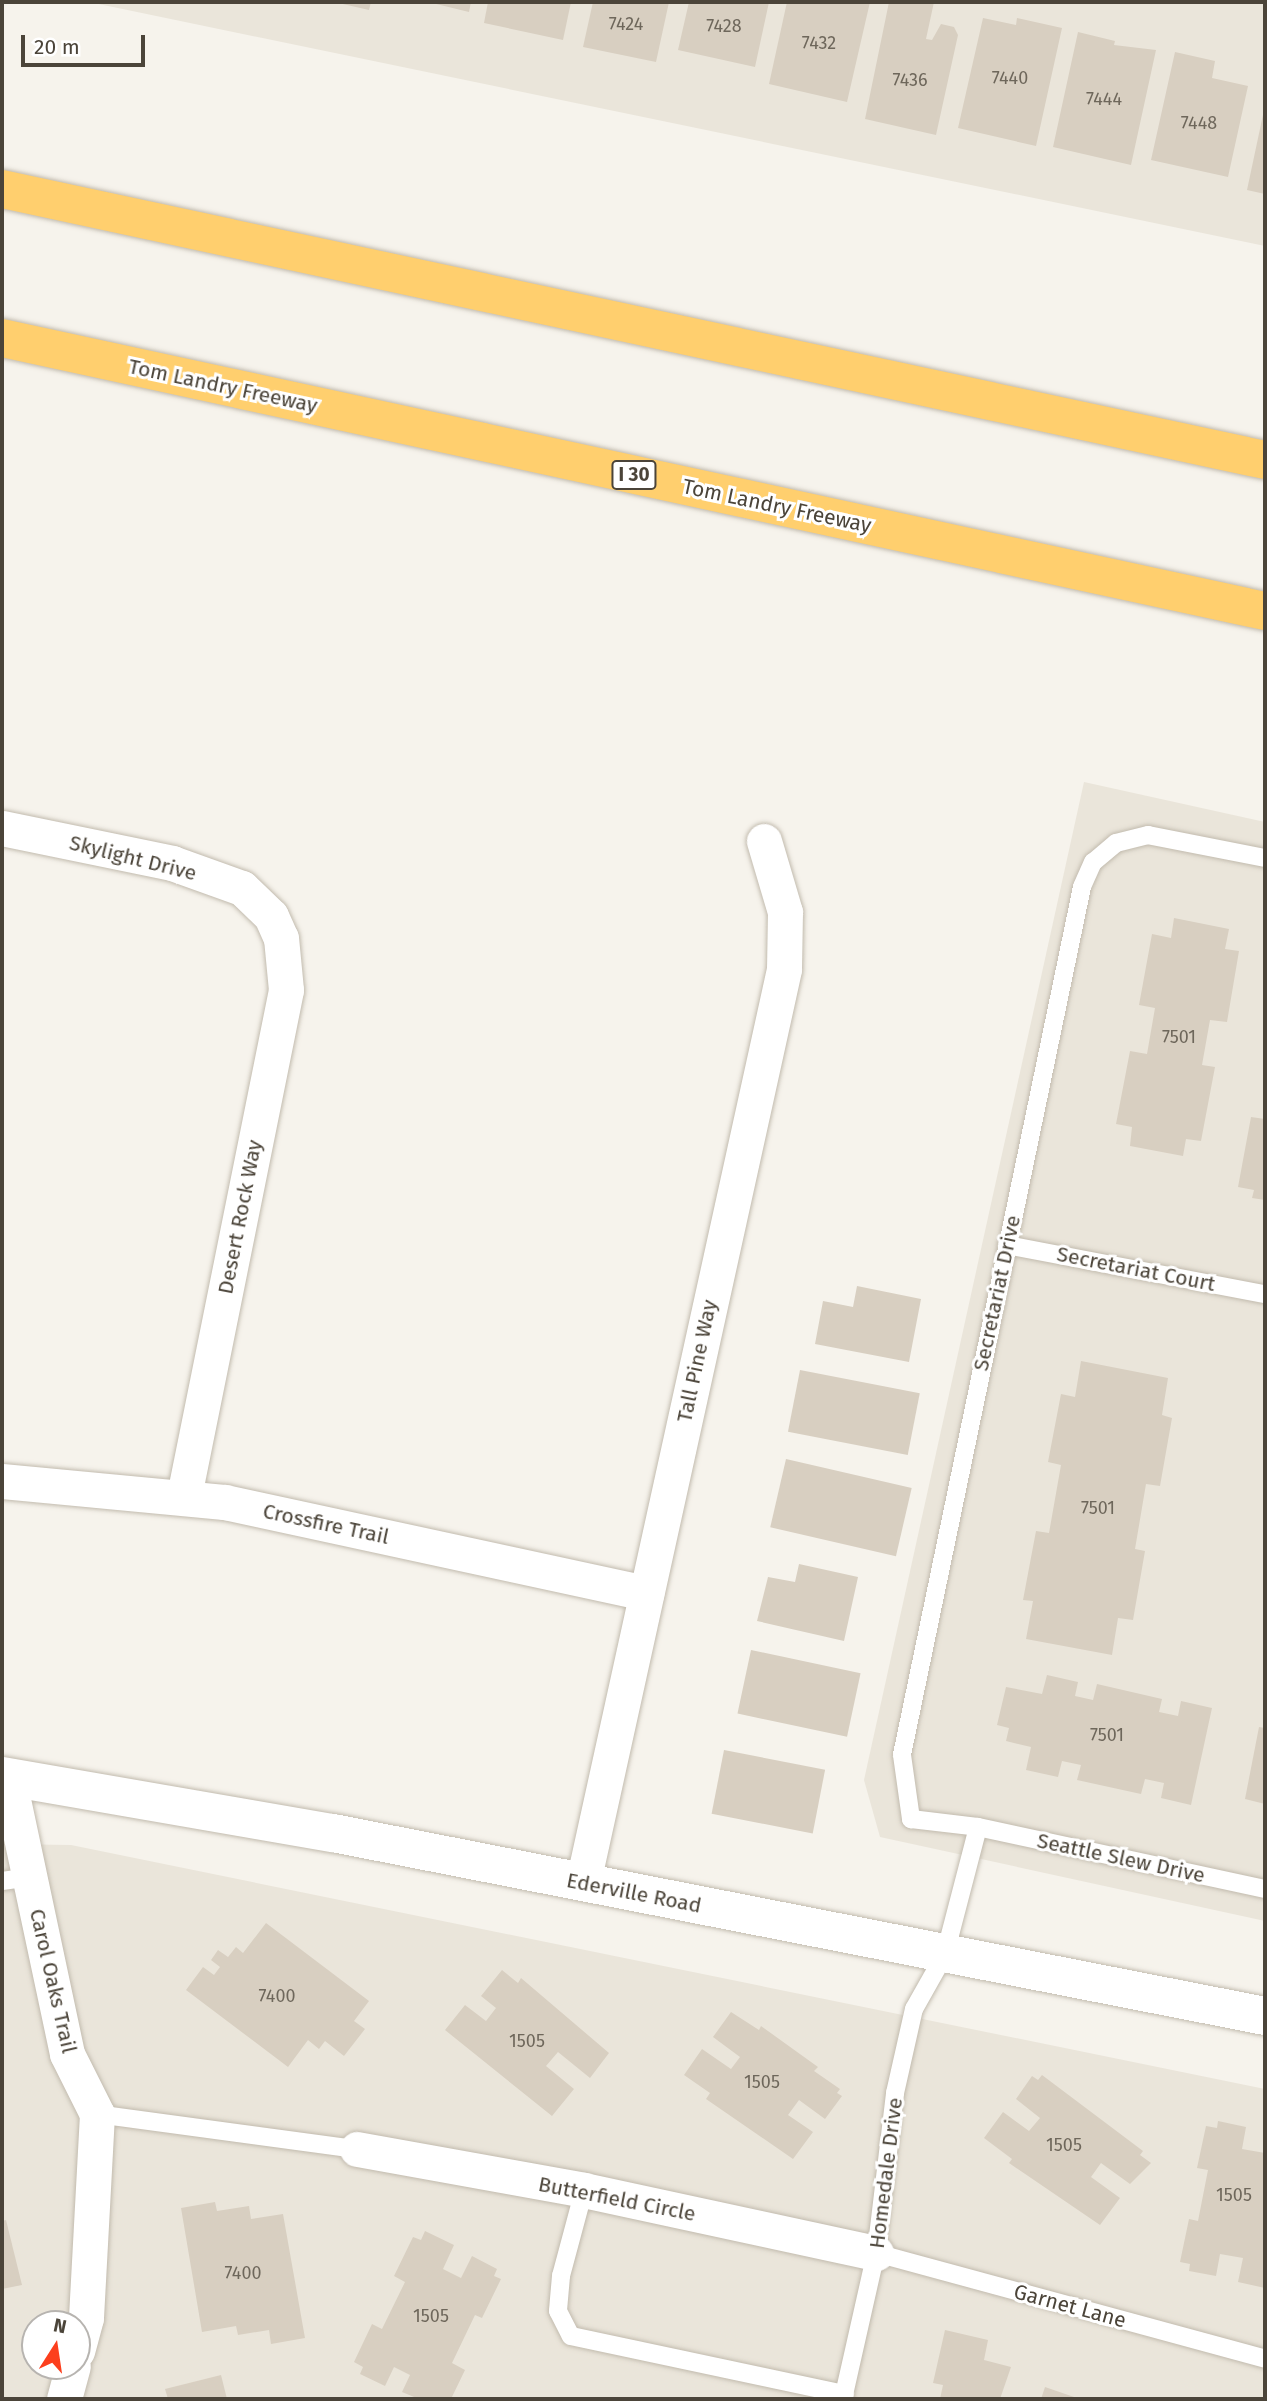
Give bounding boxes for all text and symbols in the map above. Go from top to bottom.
house number: 7424 [609,13,643,35]
house number: 7428 [706,15,742,37]
scale bar [24,21,149,65]
house number: 7432 [802,32,836,54]
text: 20 m [34,34,80,60]
house number: 7440 [992,67,1028,89]
house number: 7436 [892,69,928,91]
house number: 7444 [1086,88,1122,110]
house number: 7448 [1181,112,1217,134]
street label: Tom Landry Freeway [126,354,320,418]
road number: I 30 [611,460,657,490]
street label: Tom Landry Freeway [680,474,874,538]
street label: Skylight Drive [67,830,199,886]
house number: 7501 [1162,1026,1196,1048]
street label: Desert Rock Way [213,1138,267,1296]
street label: Secretariat Drive [968,1213,1026,1373]
street label: Secretariat Court [1055,1241,1217,1297]
street label: Tall Pine Way [672,1297,722,1425]
house number: 7501 [1081,1497,1115,1519]
street label: Crossfire Trail [261,1498,391,1550]
house number: 7501 [1090,1724,1124,1746]
street label: Seattle Slew Drive [1035,1828,1207,1888]
street label: Ederville Road [564,1868,704,1918]
street label: Carol Oaks Trail [24,1906,82,2056]
house number: 7400 [259,1985,295,2007]
house number: 1505 [509,2030,545,2052]
house number: 1505 [744,2071,780,2093]
street label: Homedale Drive [864,2096,908,2250]
house number: 1505 [1046,2134,1082,2156]
street label: Butterfield Circle [536,2171,698,2227]
house number: 1505 [1216,2184,1252,2206]
house number: 7400 [225,2262,261,2284]
street label: Garnet Lane [1011,2279,1129,2333]
house number: 1505 [413,2305,449,2327]
north arrow [21,2310,91,2380]
text: N [51,2313,69,2338]

